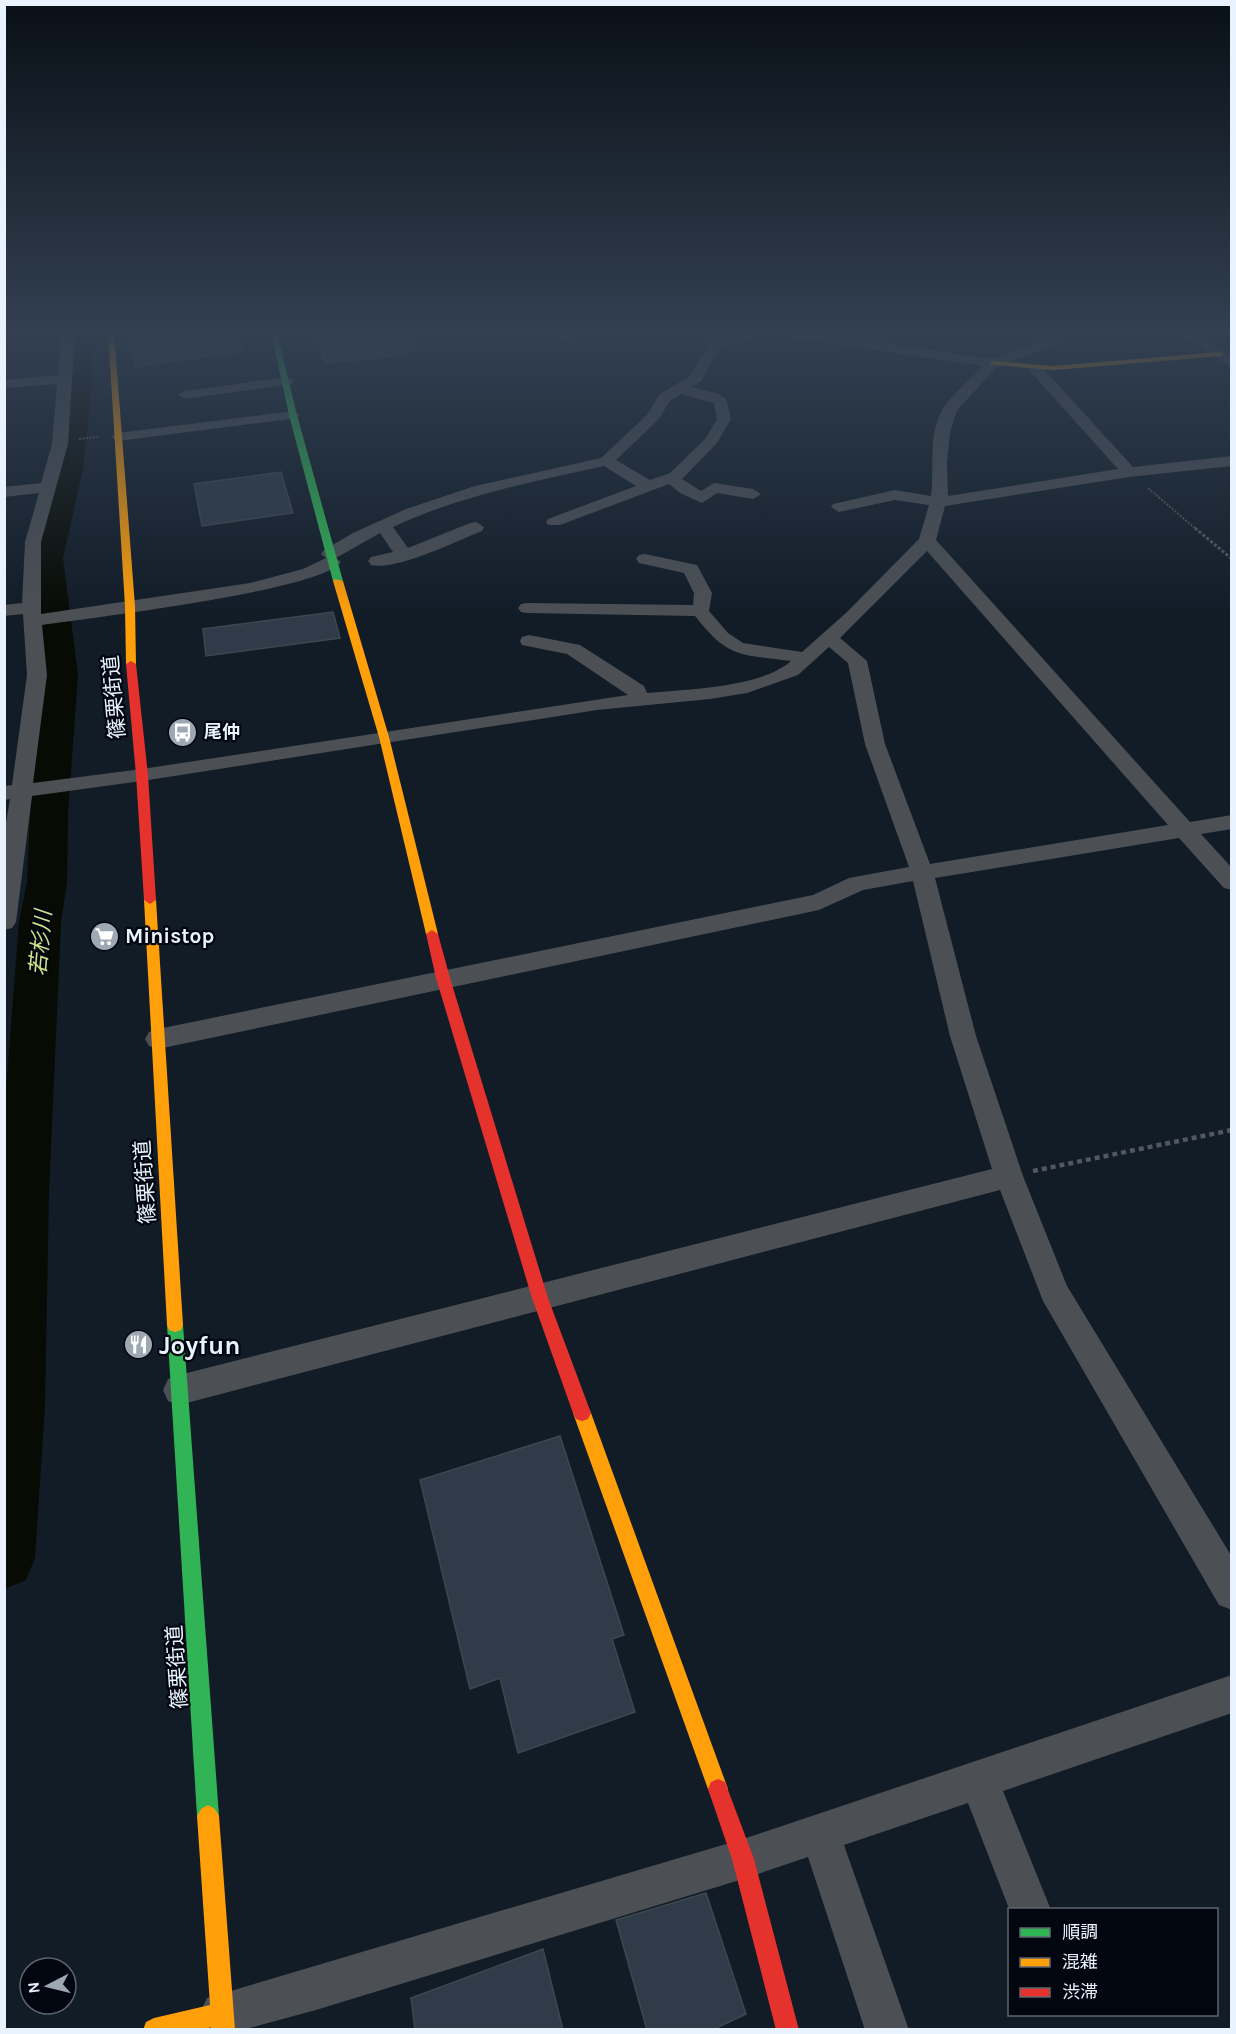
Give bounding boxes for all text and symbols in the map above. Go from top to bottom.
street label: 篠栗街道 [98,654,130,740]
bus stop icon: 尾仲 [167,716,199,748]
place label: 尾仲 [204,721,240,743]
water label: 若杉川 [25,907,57,977]
supermarket icon: Ministop [88,920,120,952]
place label: Ministop [125,924,214,948]
street label: 篠栗街道 [130,1139,160,1225]
restaurant icon: Joyfun [122,1329,154,1361]
place label: Joyfun [159,1330,240,1361]
street label: 篠栗街道 [162,1624,192,1710]
legend [1008,1908,1218,2016]
text: 順調 [1062,1921,1098,1943]
text: 混雑 [1062,1951,1098,1973]
north arrow [18,1956,78,2016]
text: N [23,1981,44,1995]
text: 渋滞 [1062,1981,1098,2003]

